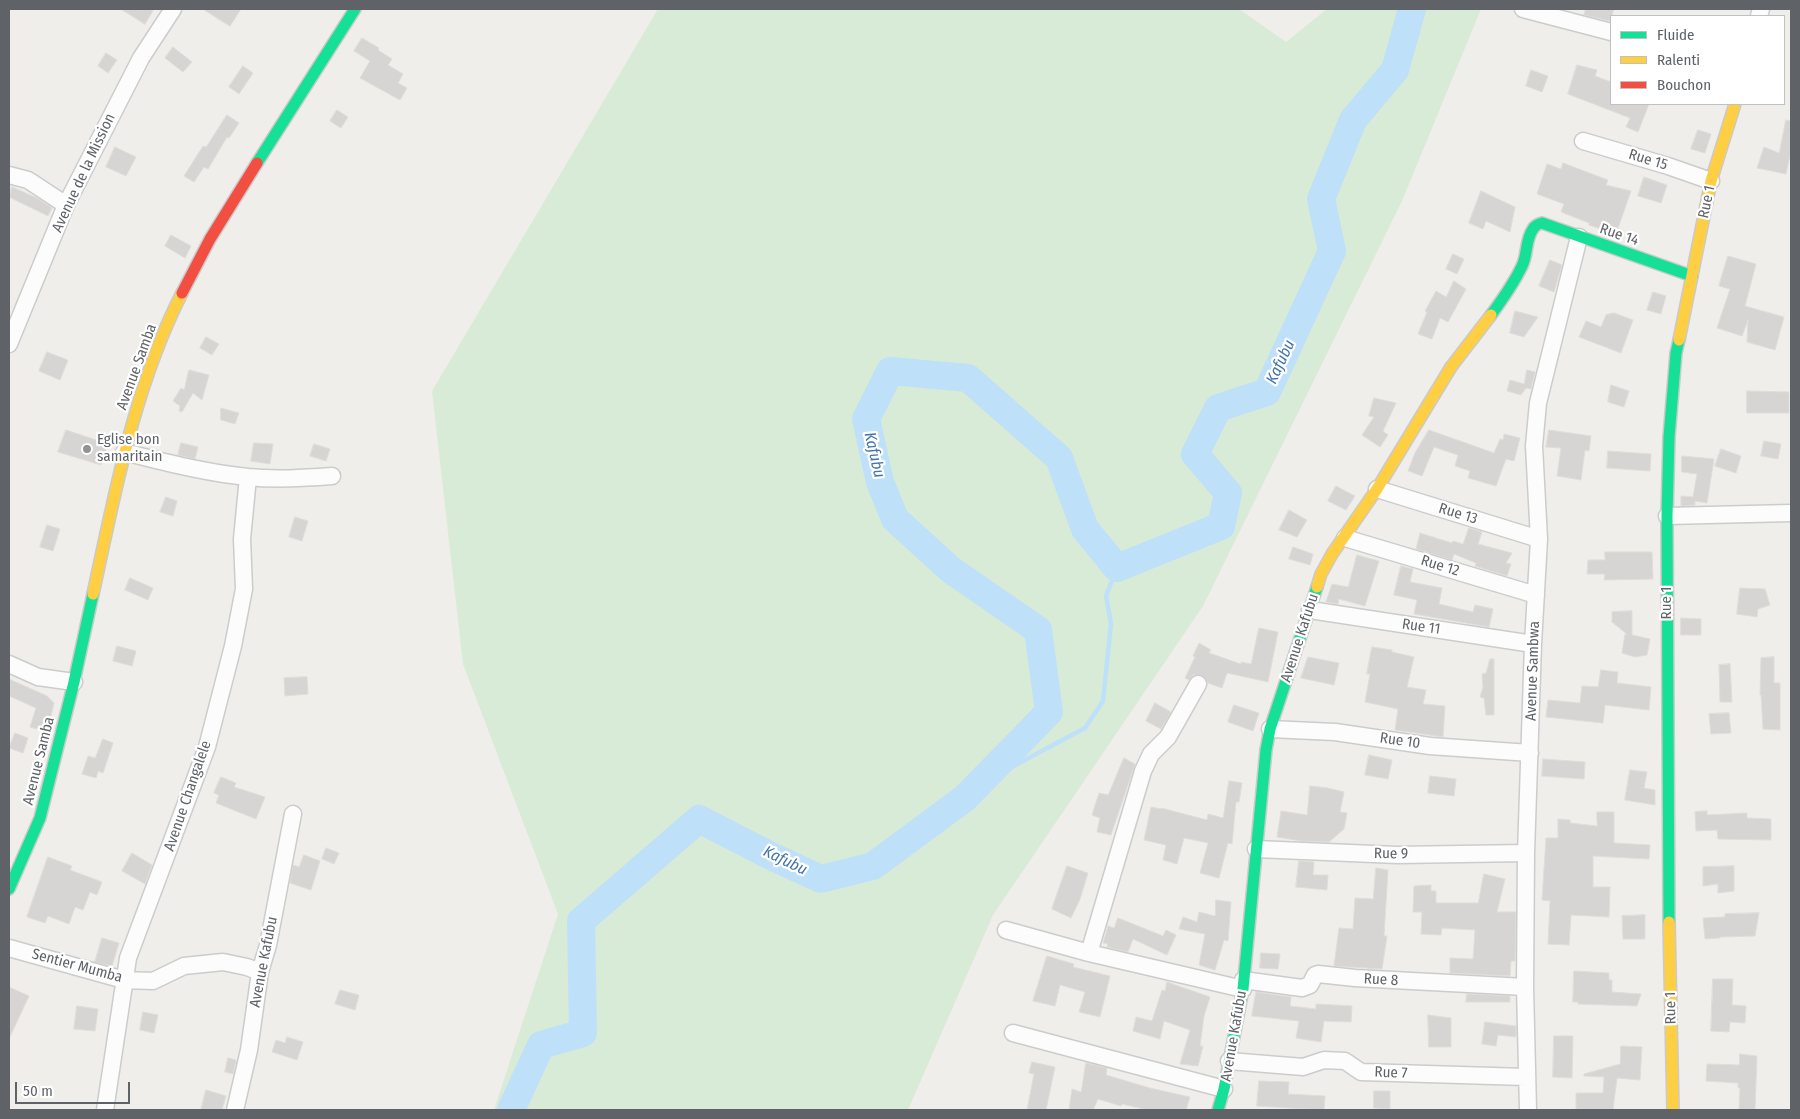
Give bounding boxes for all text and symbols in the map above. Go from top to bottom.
legend [1610,15,1785,105]
text: Fluide [1657,26,1694,44]
text: Ralenti [1657,51,1700,69]
text: Bouchon [1657,76,1711,94]
street label: Avenue de la Mission [49,111,119,235]
street label: Rue 15 [1626,146,1670,174]
street label: Rue 1 [1695,184,1719,220]
street label: Rue 14 [1597,220,1641,250]
street label: Avenue Samba [113,322,161,412]
water label: Kafubu [1263,337,1299,387]
water label: Kafubu [859,430,889,480]
place label: Eglise bon samaritain [97,431,162,466]
marker: Eglise bon samaritain [81,443,93,455]
street label: Rue 13 [1436,500,1480,528]
street label: Rue 12 [1419,552,1461,580]
street label: Rue 1 [1658,587,1676,619]
street label: Avenue Kafubu [1277,591,1323,685]
street label: Rue 11 [1401,615,1441,639]
street label: Avenue Sambwa [1522,621,1544,721]
street label: Avenue Samba [19,715,59,807]
street label: Rue 10 [1379,729,1421,753]
street label: Avenue Changalele [161,738,215,854]
water label: Kafubu [760,842,810,880]
street label: Rue 9 [1374,845,1408,863]
street label: Avenue Kafubu [246,915,282,1009]
street label: Sentier Mumba [30,945,124,987]
street label: Rue 8 [1363,970,1399,990]
street label: Avenue Kafubu [1217,989,1251,1083]
street label: Rue 1 [1662,991,1680,1025]
street label: Rue 7 [1374,1063,1408,1083]
scale bar [18,1072,132,1104]
text: 50 m [23,1082,53,1100]

